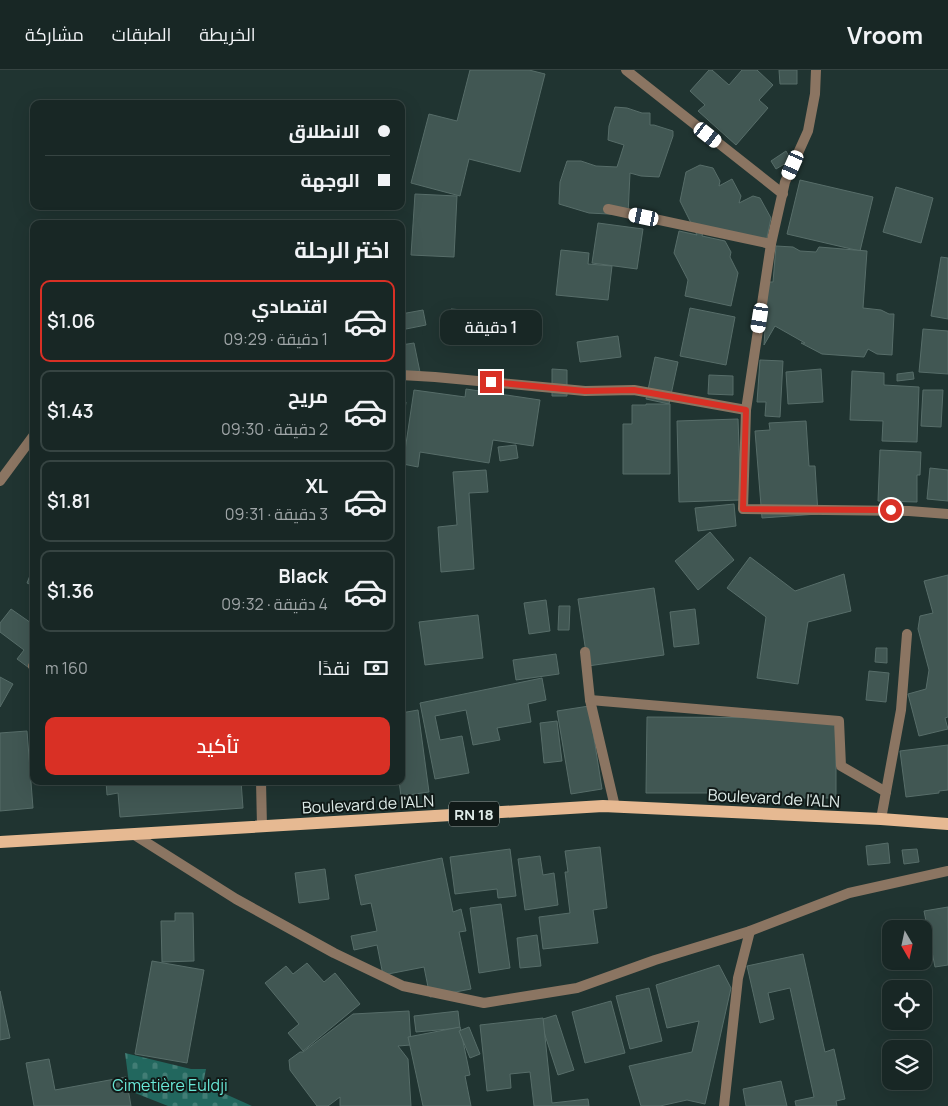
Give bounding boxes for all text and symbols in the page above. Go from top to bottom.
text: Vroom [847,18,923,51]
text: مشاركة [25,22,84,46]
text: الطبقات [112,22,171,46]
text: الخريطة [199,22,256,46]
text: الانطلاق [289,118,360,144]
car [691,120,724,150]
car [780,148,805,182]
text: الوجهة [300,167,360,193]
car [627,207,660,227]
text: اختر الرحلة [294,235,390,265]
text: اقتصادي [252,293,328,319]
icon: car [343,299,388,344]
car [750,302,769,334]
text: $1.06 [47,308,95,334]
callout: 1 دقيقة [440,310,542,344]
text: 1 دقيقة [465,316,517,338]
text: 1 دقيقة · 09:29 [223,328,328,350]
route end [480,371,502,393]
text: مريح [288,383,328,409]
icon: car [343,389,388,434]
text: $1.43 [47,398,94,424]
text: 2 دقيقة · 09:30 [221,418,328,440]
text: XL [305,473,328,499]
icon: car [343,479,388,524]
text: $1.81 [47,488,91,514]
route start [880,499,902,521]
text: 3 دقيقة · 09:31 [225,503,328,525]
text: Black [279,563,328,589]
icon: car [343,569,388,614]
text: $1.36 [47,578,94,604]
text: 4 دقيقة · 09:32 [221,593,328,615]
icon: cash [362,654,390,682]
text: نقدًا [318,655,350,681]
text: 160 m [45,657,88,679]
button: تأكيد [45,717,390,775]
street label: Boulevard de l'ALN [707,784,841,812]
street label: Boulevard de l'ALN [301,790,435,818]
road number: RN 18 [449,802,499,826]
north arrow [882,920,932,970]
map controls [882,920,932,1090]
button: locate [882,980,932,1030]
button: layers [882,1040,932,1090]
park label: Cimetière Euldji [112,1074,228,1096]

